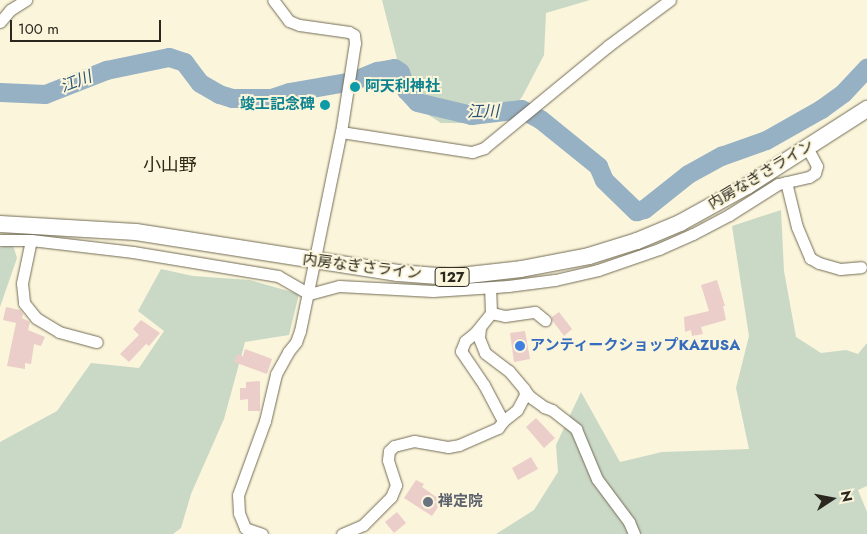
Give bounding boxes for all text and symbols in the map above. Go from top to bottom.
scale bar [12,10,164,42]
text: 100 m [18,18,59,40]
water label: 江川 [58,67,94,97]
place label: 阿天利神社 [365,78,440,96]
marker: 阿天利神社 [349,81,361,93]
place label: 竣工記念碑 [240,96,315,114]
marker: 竣工記念碑 [319,99,331,111]
water label: 江川 [467,102,499,122]
street label: 内房なぎさライン [705,136,817,214]
district label: 小山野 [143,154,197,176]
street label: 内房なぎさライン [301,251,423,283]
road number: 127 [434,266,470,288]
place label: アンティークショップKAZUSA [530,337,742,355]
marker: アンティークショップKAZUSA [514,340,526,352]
north arrow [807,474,857,524]
text: N [836,489,858,504]
place label: 禅定院 [438,493,483,511]
marker: 禅定院 [422,496,434,508]

